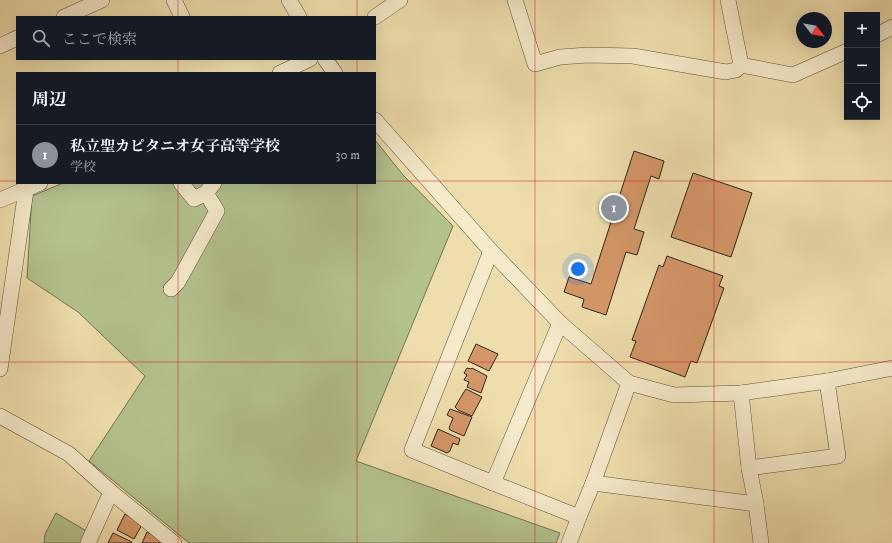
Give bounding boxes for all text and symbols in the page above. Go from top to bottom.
north arrow [796,12,832,48]
map controls [844,12,880,120]
button: + [844,12,880,48]
search box [16,16,376,60]
icon: search [30,27,52,49]
text: ここで検索 [62,30,137,49]
button: − [844,48,880,84]
button: locate [844,84,880,120]
text: 周辺 [32,89,66,111]
text: 私立聖カピタニオ女子高等学校 [70,137,280,156]
text: 1 [43,147,47,163]
text: 30 m [336,147,360,163]
text: 学校 [70,159,96,175]
pin: 1 [601,193,627,223]
your location [568,259,588,279]

